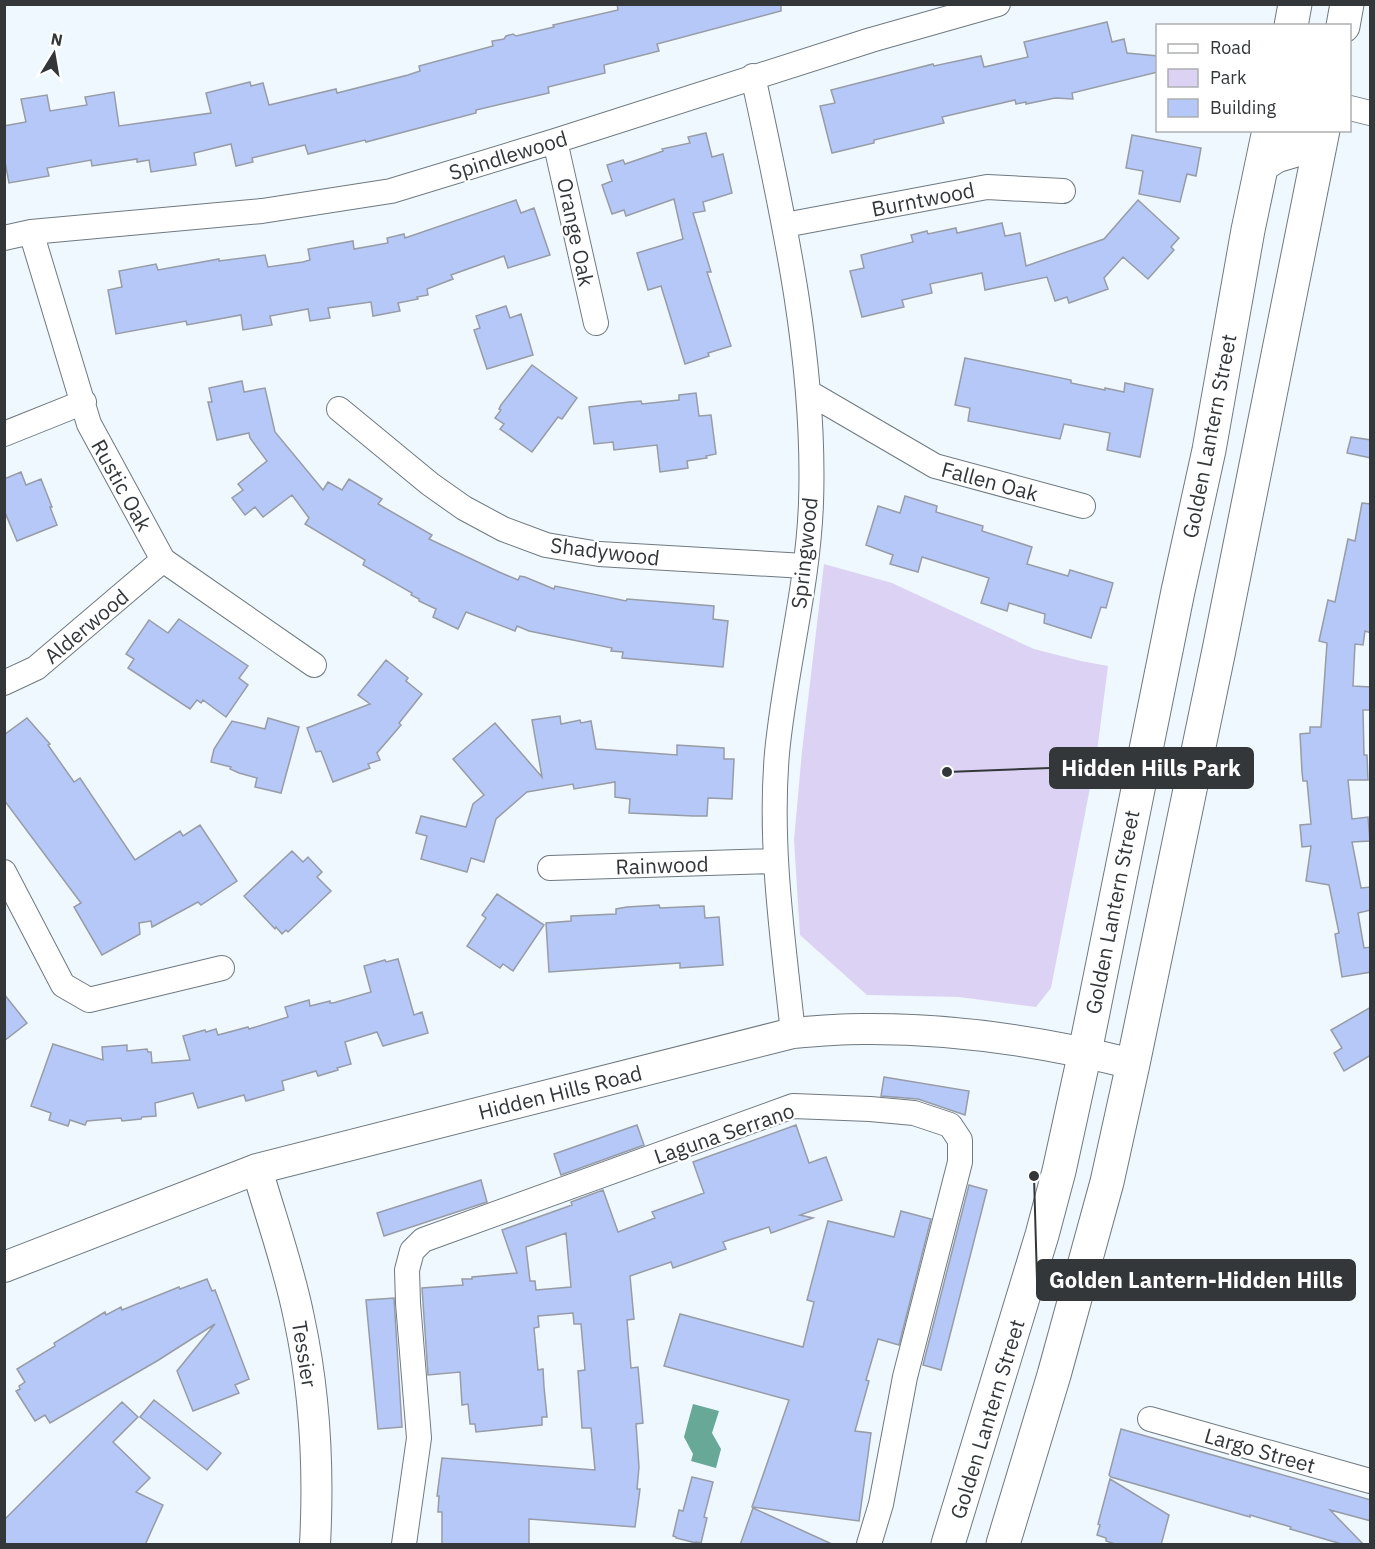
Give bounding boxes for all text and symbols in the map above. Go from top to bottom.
north arrow [24,24,84,84]
legend [1156,24,1351,132]
text: N [49,28,64,50]
text: Road [1210,36,1251,59]
text: Park [1210,66,1247,89]
text: Building [1210,96,1277,119]
street label: Spindlewood [445,124,571,186]
street label: Orange Oak [551,175,601,289]
street label: Burntwood [869,175,977,223]
street label: Golden Lantern Street [1175,332,1243,540]
street label: Rustic Oak [85,434,159,536]
street label: Fallen Oak [939,455,1041,507]
street label: Springwood [784,496,824,610]
street label: Shadywood [549,530,661,572]
street label: Alderwood [38,582,134,670]
callout: Hidden Hills Park [1050,748,1253,788]
text: Hidden Hills Park [1061,753,1241,782]
street label: Golden Lantern Street [1078,808,1146,1016]
street label: Rainwood [615,849,709,881]
street label: Hidden Hills Road [475,1058,645,1126]
street label: Laguna Serrano [650,1096,798,1170]
callout: Golden Lantern-Hidden Hills [1037,1260,1355,1300]
text: Golden Lantern-Hidden Hills [1049,1265,1343,1294]
street label: Golden Lantern Street [943,1316,1031,1522]
street label: Tessier [286,1319,324,1390]
street label: Largo Street [1201,1421,1319,1479]

